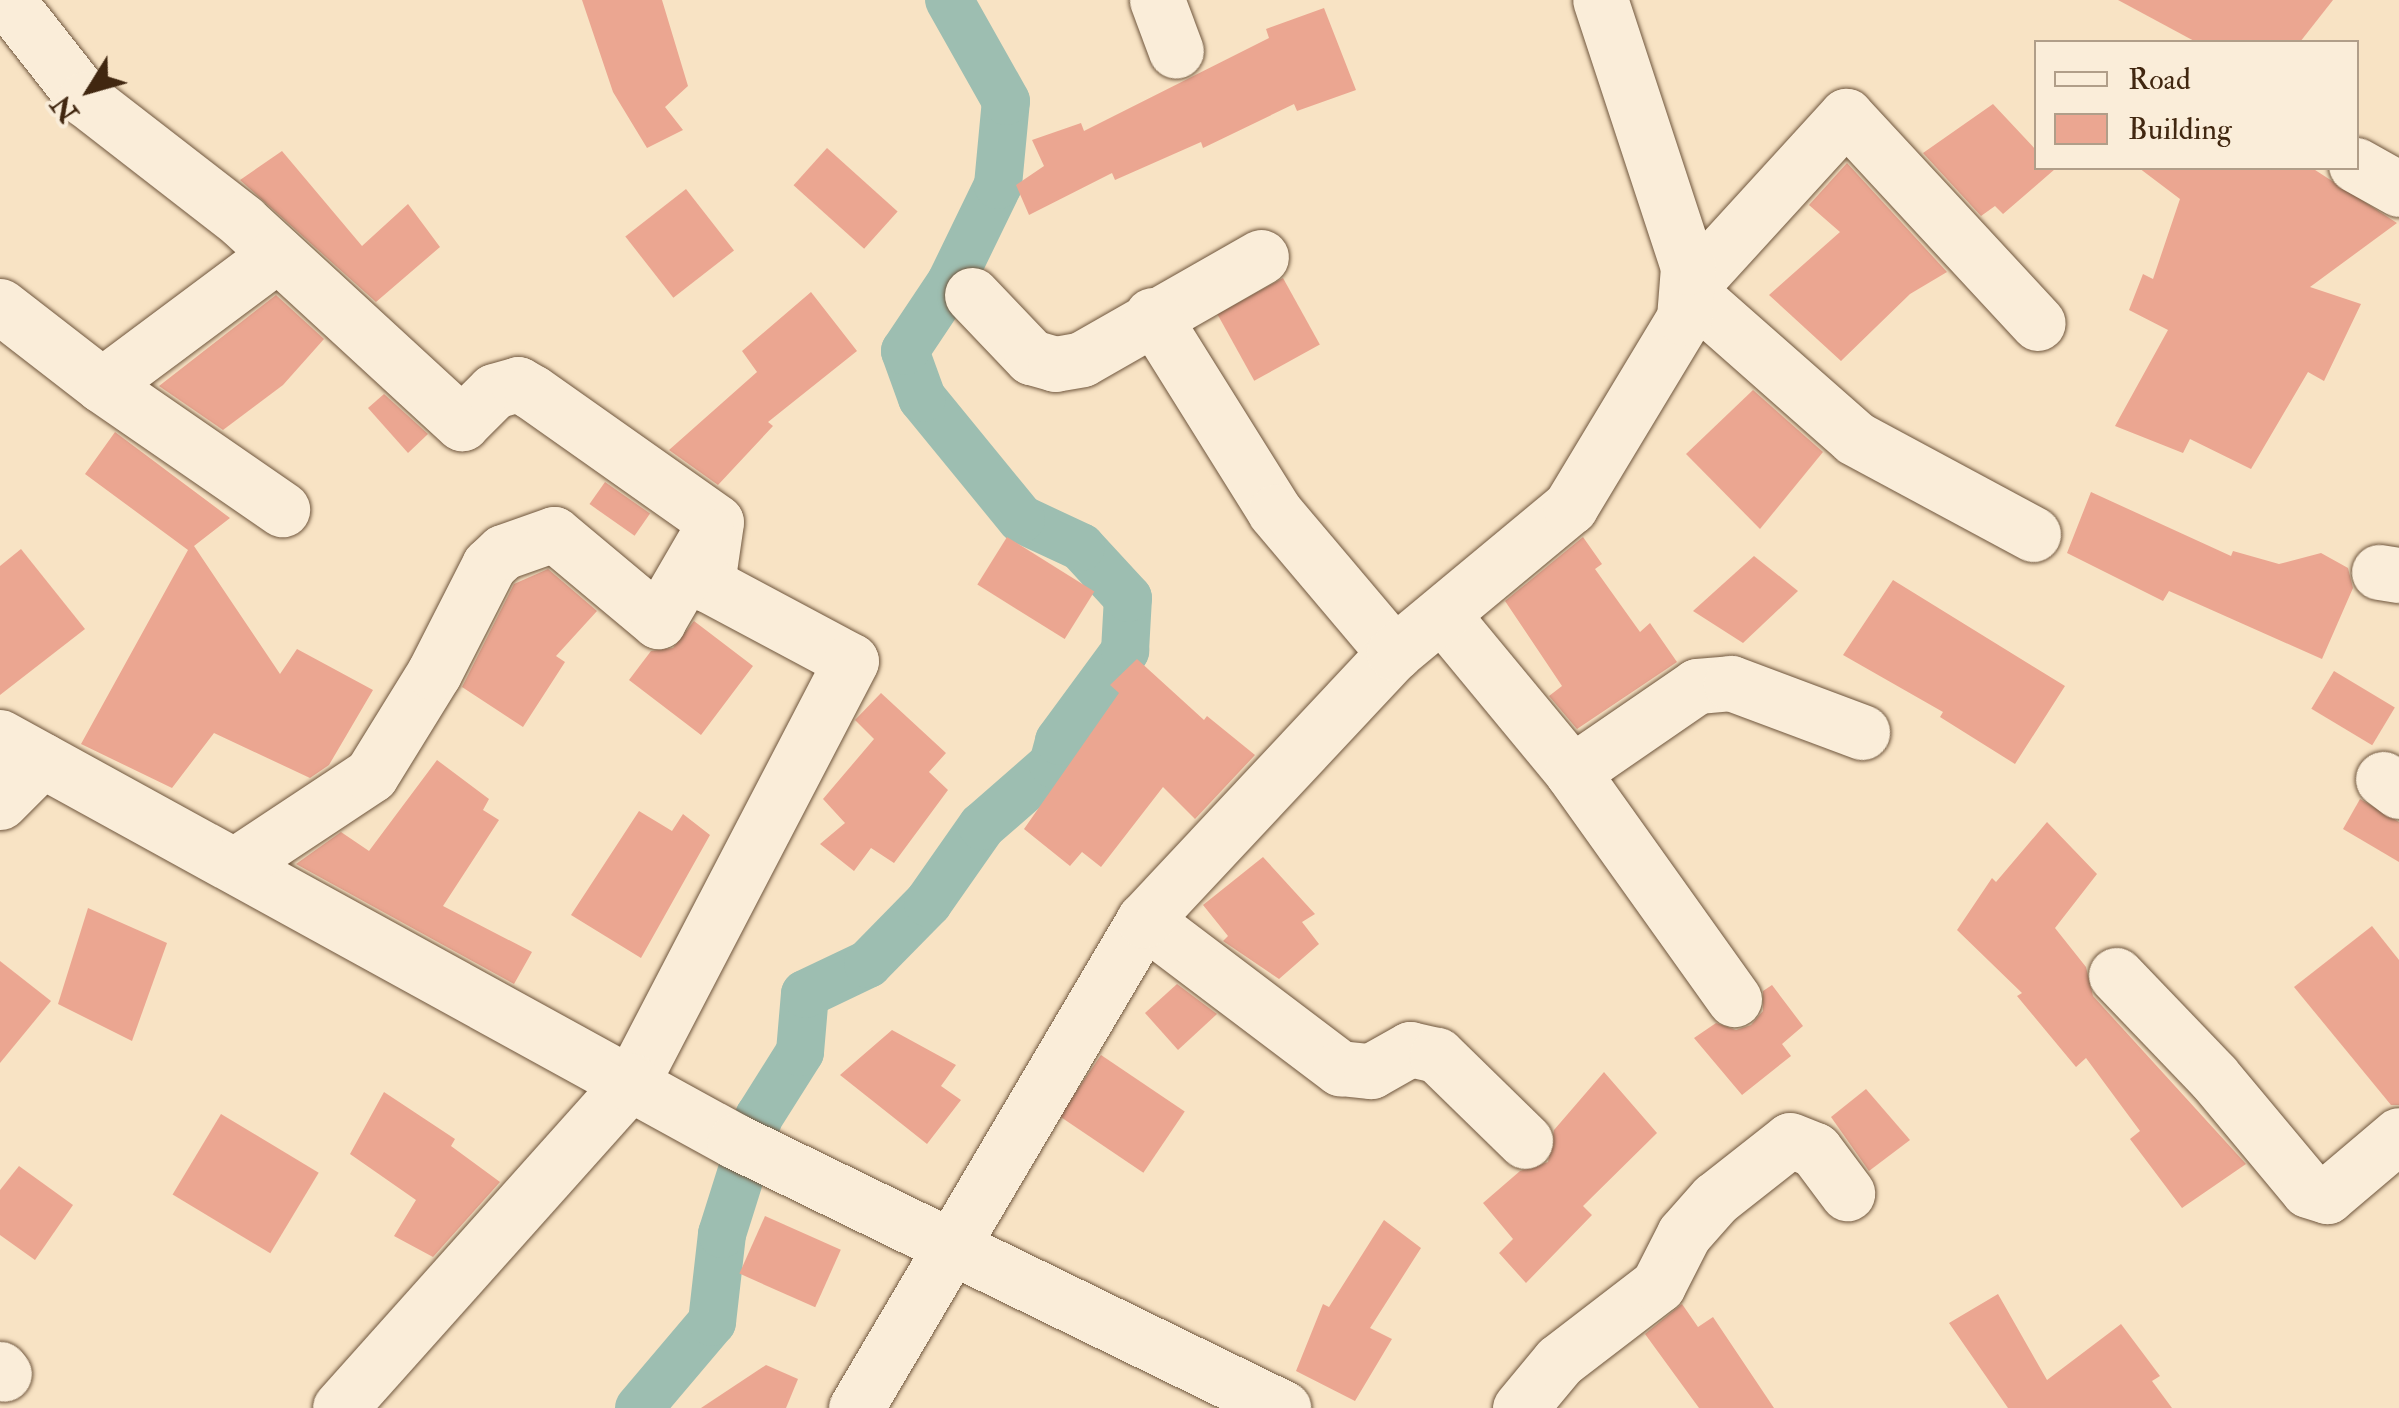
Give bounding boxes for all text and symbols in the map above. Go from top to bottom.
north arrow [40,40,140,140]
legend [2034,40,2359,170]
text: Road [2128,61,2191,98]
text: N [44,88,87,129]
text: Building [2128,111,2232,148]

